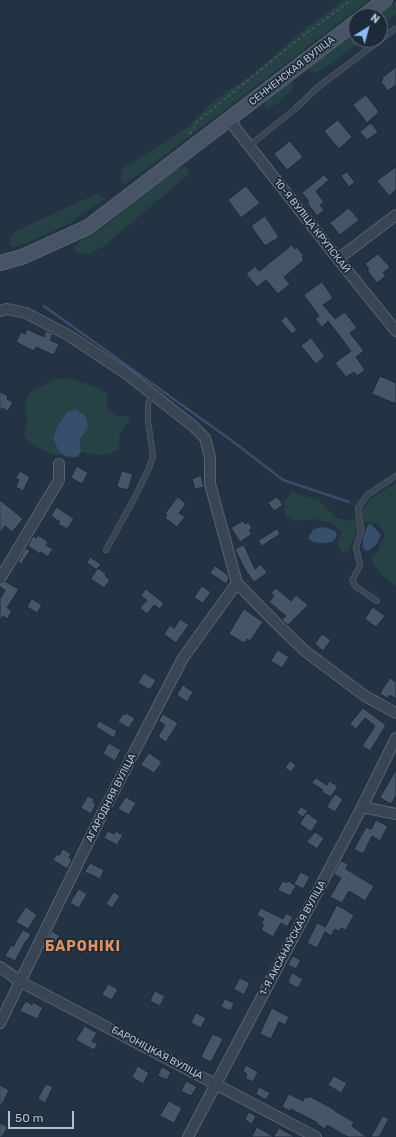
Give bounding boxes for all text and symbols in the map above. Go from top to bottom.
north arrow [348,8,388,48]
text: N [368,11,382,26]
street label: СЕННЕНСКАЯ ВУЛІЦА [247,34,337,108]
street label: 10-Я ВУЛІЦА КРУПСКАЙ [272,177,352,275]
street label: АГАРОДНЯЯ ВУЛІЦА [83,752,139,844]
street label: 1-Я АКСАНАЎСКАЯ ВУЛІЦА [257,878,329,998]
district label: БАРОНІКІ [45,939,121,955]
street label: БАРОНІЦКАЯ ВУЛІЦА [109,1024,205,1082]
scale bar [10,1103,76,1129]
text: 50 m [15,1111,43,1125]

